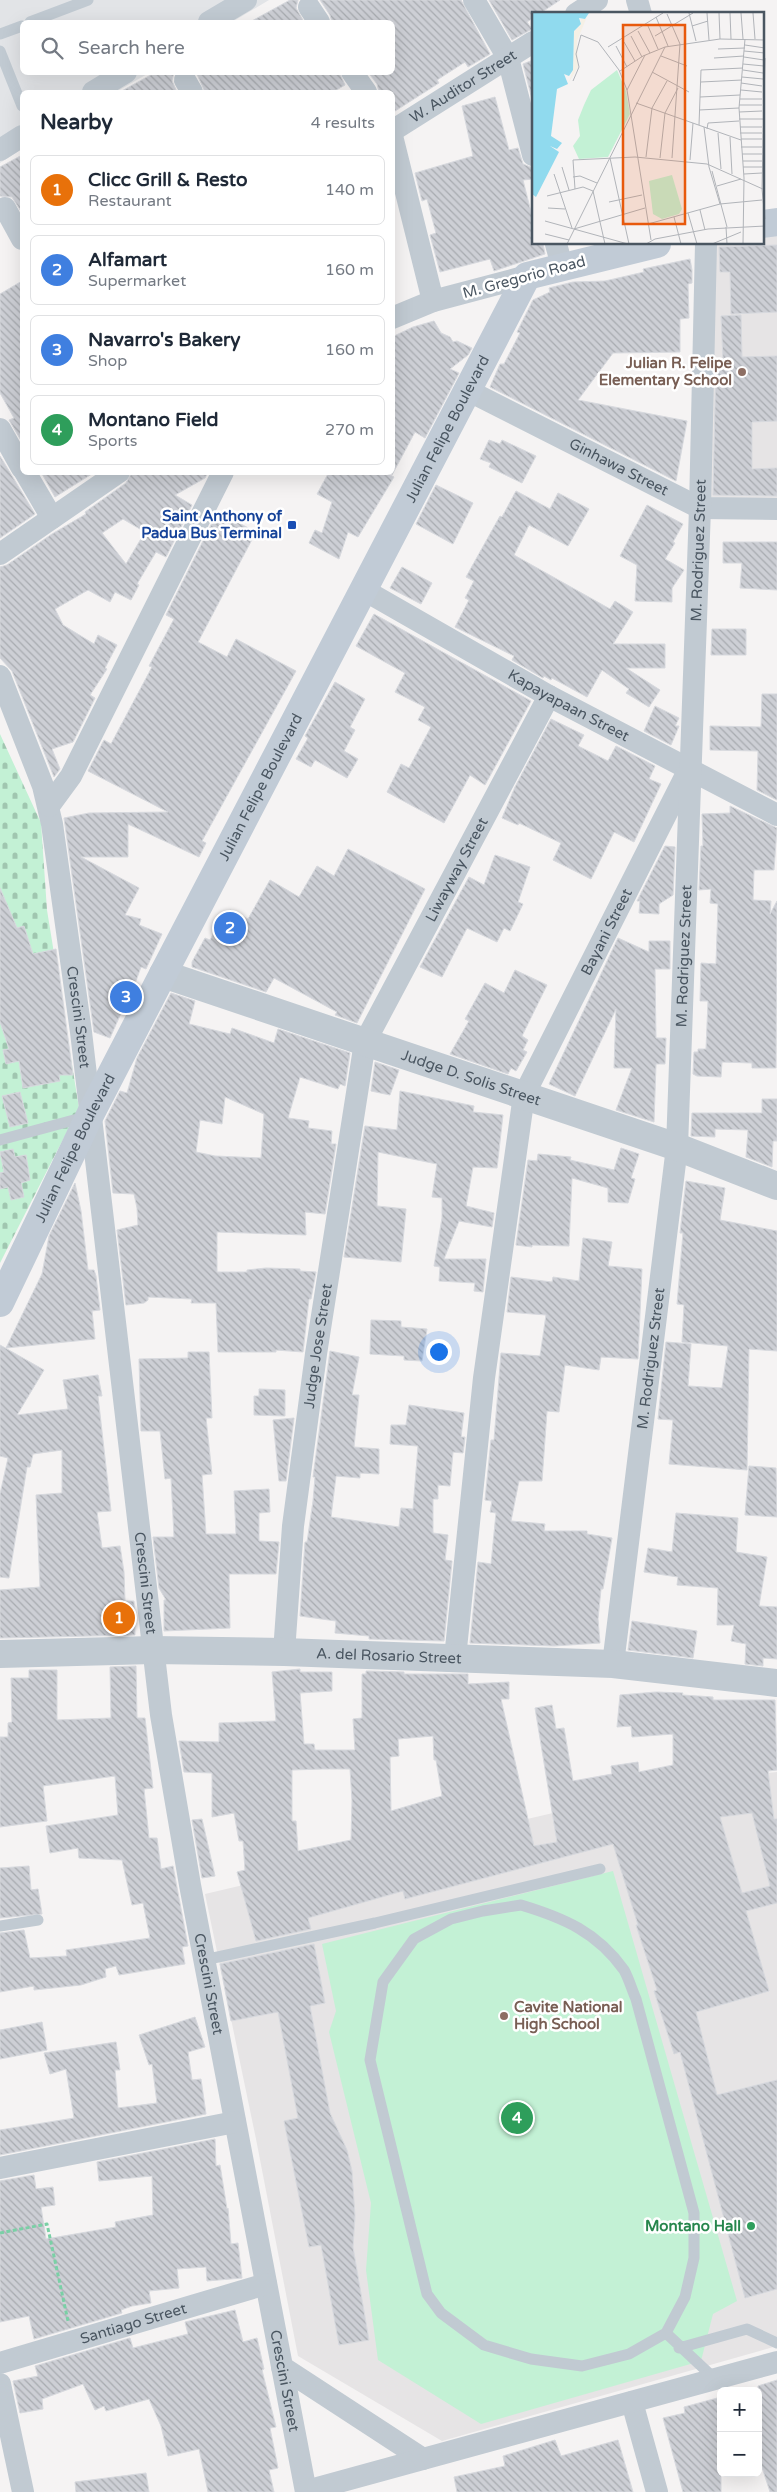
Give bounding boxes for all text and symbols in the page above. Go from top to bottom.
inset map [532,12,764,245]
search box [20,20,395,75]
icon: search [38,34,66,62]
text: Search here [78,37,185,59]
street label: W. Auditor Street [406,46,520,127]
text: Nearby [40,110,113,135]
text: 4 results [311,113,375,133]
text: Clicc Grill & Resto [88,169,247,191]
text: 1 [52,180,62,200]
text: 140 m [325,180,374,200]
text: Restaurant [88,191,172,211]
text: Alfamart [88,249,167,271]
street label: M. Gregorio Road [461,252,587,302]
text: 2 [52,260,62,280]
text: 160 m [325,260,374,280]
text: Supermarket [88,271,186,291]
text: Navarro's Bakery [88,329,241,351]
text: 3 [52,340,62,360]
text: 160 m [325,340,374,360]
text: Shop [88,351,127,371]
street label: Julian Felipe Boulevard [401,352,493,506]
place label: Julian R. Felipe Elementary School [599,354,733,390]
marker: Julian R. Felipe Elementary School [736,366,748,378]
text: Montano Field [88,409,219,431]
text: 4 [52,420,62,440]
text: 270 m [325,420,374,440]
text: Sports [88,431,137,451]
street label: Ginhawa Street [566,434,672,500]
street label: M. Rodriguez Street [687,479,710,622]
place label: Saint Anthony of Padua Bus Terminal [141,507,282,542]
marker: Saint Anthony of Padua Bus Terminal [286,519,298,531]
street label: Kapayapaan Street [505,665,633,745]
street label: Julian Felipe Boulevard [215,710,306,864]
street label: Liwayway Street [422,814,492,925]
street label: M. Rodriguez Street [672,884,695,1028]
street label: Bayani Street [577,885,636,978]
pin: 2 [214,909,246,947]
street label: Crescini Street [63,965,94,1069]
pin: 3 [110,978,142,1016]
street label: Judge D. Solis Street [399,1046,543,1110]
street label: Julian Felipe Boulevard [31,1071,119,1226]
street label: Judge Jose Street [300,1282,336,1410]
street label: M. Rodriguez Street [633,1286,669,1430]
your location [426,1339,452,1365]
street label: Crescini Street [131,1531,161,1636]
pin: 1 [103,1599,135,1637]
street label: A. del Rosario Street [316,1644,462,1667]
street label: Crescini Street [190,1932,227,2036]
place label: Cavite National High School [514,1998,623,2034]
marker: Cavite National High School [498,2010,510,2022]
pin: 4 [501,2099,533,2137]
place label: Montano Hall [645,2217,741,2235]
marker: Montano Hall [745,2220,757,2232]
street label: Santiago Street [78,2299,189,2348]
street label: Crescini Street [266,2328,303,2433]
map controls [717,2387,762,2477]
button: + [717,2387,762,2432]
button: − [717,2432,762,2477]

